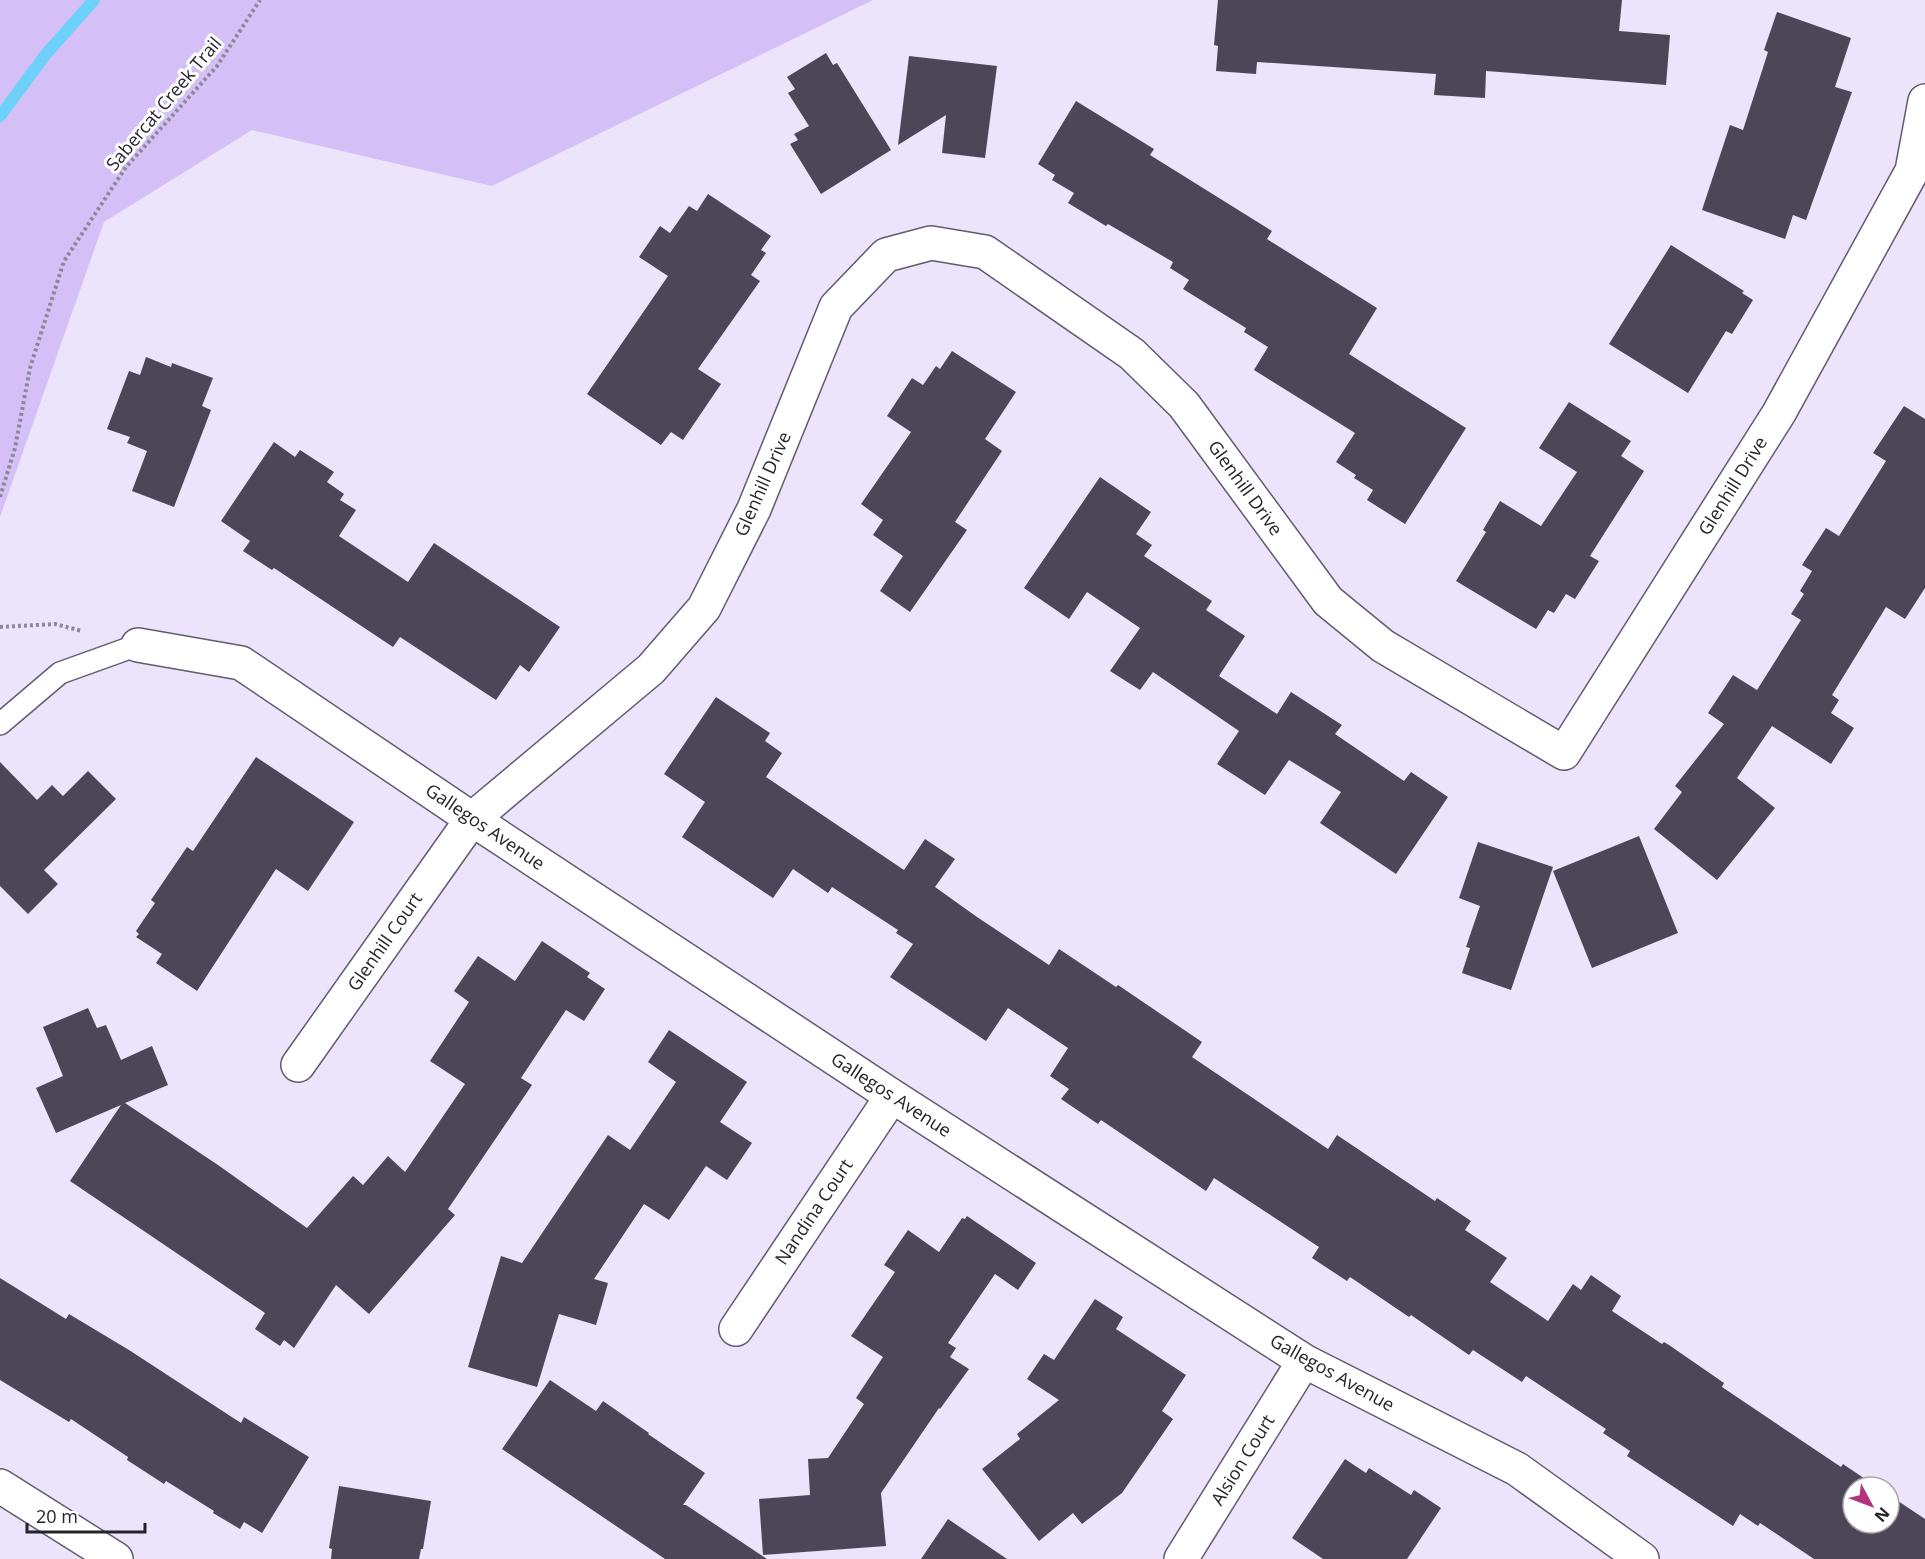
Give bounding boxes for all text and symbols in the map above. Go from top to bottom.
street label: Sabercat Creek Trail [100,31,226,175]
street label: Glenhill Drive [728,427,796,540]
street label: Glenhill Drive [1692,432,1772,539]
street label: Glenhill Drive [1203,435,1288,540]
street label: Gallegos Avenue [421,777,550,875]
street label: Glenhill Court [341,887,427,995]
street label: Gallegos Avenue [827,1046,956,1142]
street label: Nandina Court [769,1154,857,1269]
street label: Gallegos Avenue [1266,1328,1399,1416]
street label: Alsion Court [1205,1410,1280,1509]
north arrow [1841,1475,1901,1535]
scale bar [27,1496,146,1534]
text: N [1870,1503,1895,1527]
text: 20 m [36,1504,78,1528]

